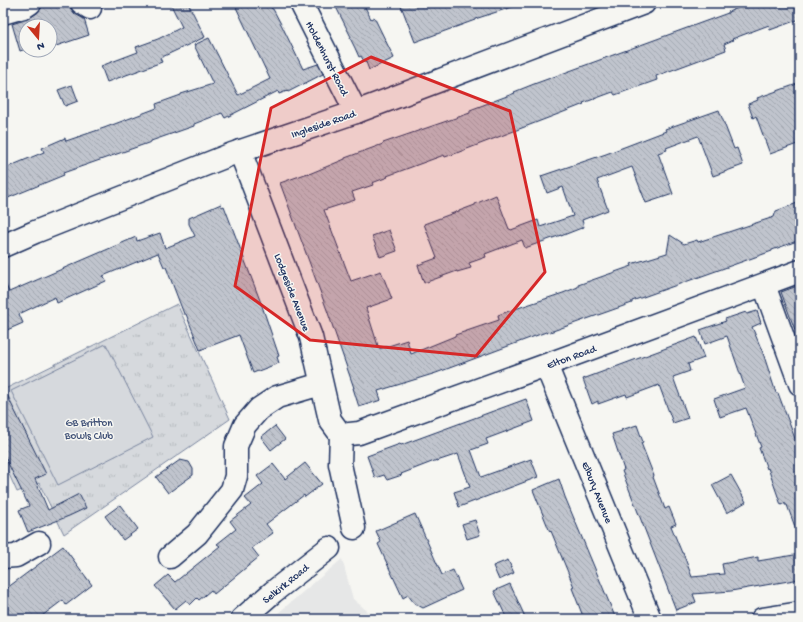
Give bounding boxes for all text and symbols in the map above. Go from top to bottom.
north arrow [18,18,58,58]
street label: Holdenhurst Road [302,20,351,99]
text: N [35,39,46,52]
street label: Ingleside Road [290,108,359,142]
street label: Lodgeside Avenue [271,252,312,334]
street label: Elton Road [546,343,599,372]
park label: GB Britton Bowls Club [64,418,113,443]
street label: Elbury Avenue [578,460,614,526]
street label: Selkirk Road [261,561,313,607]

